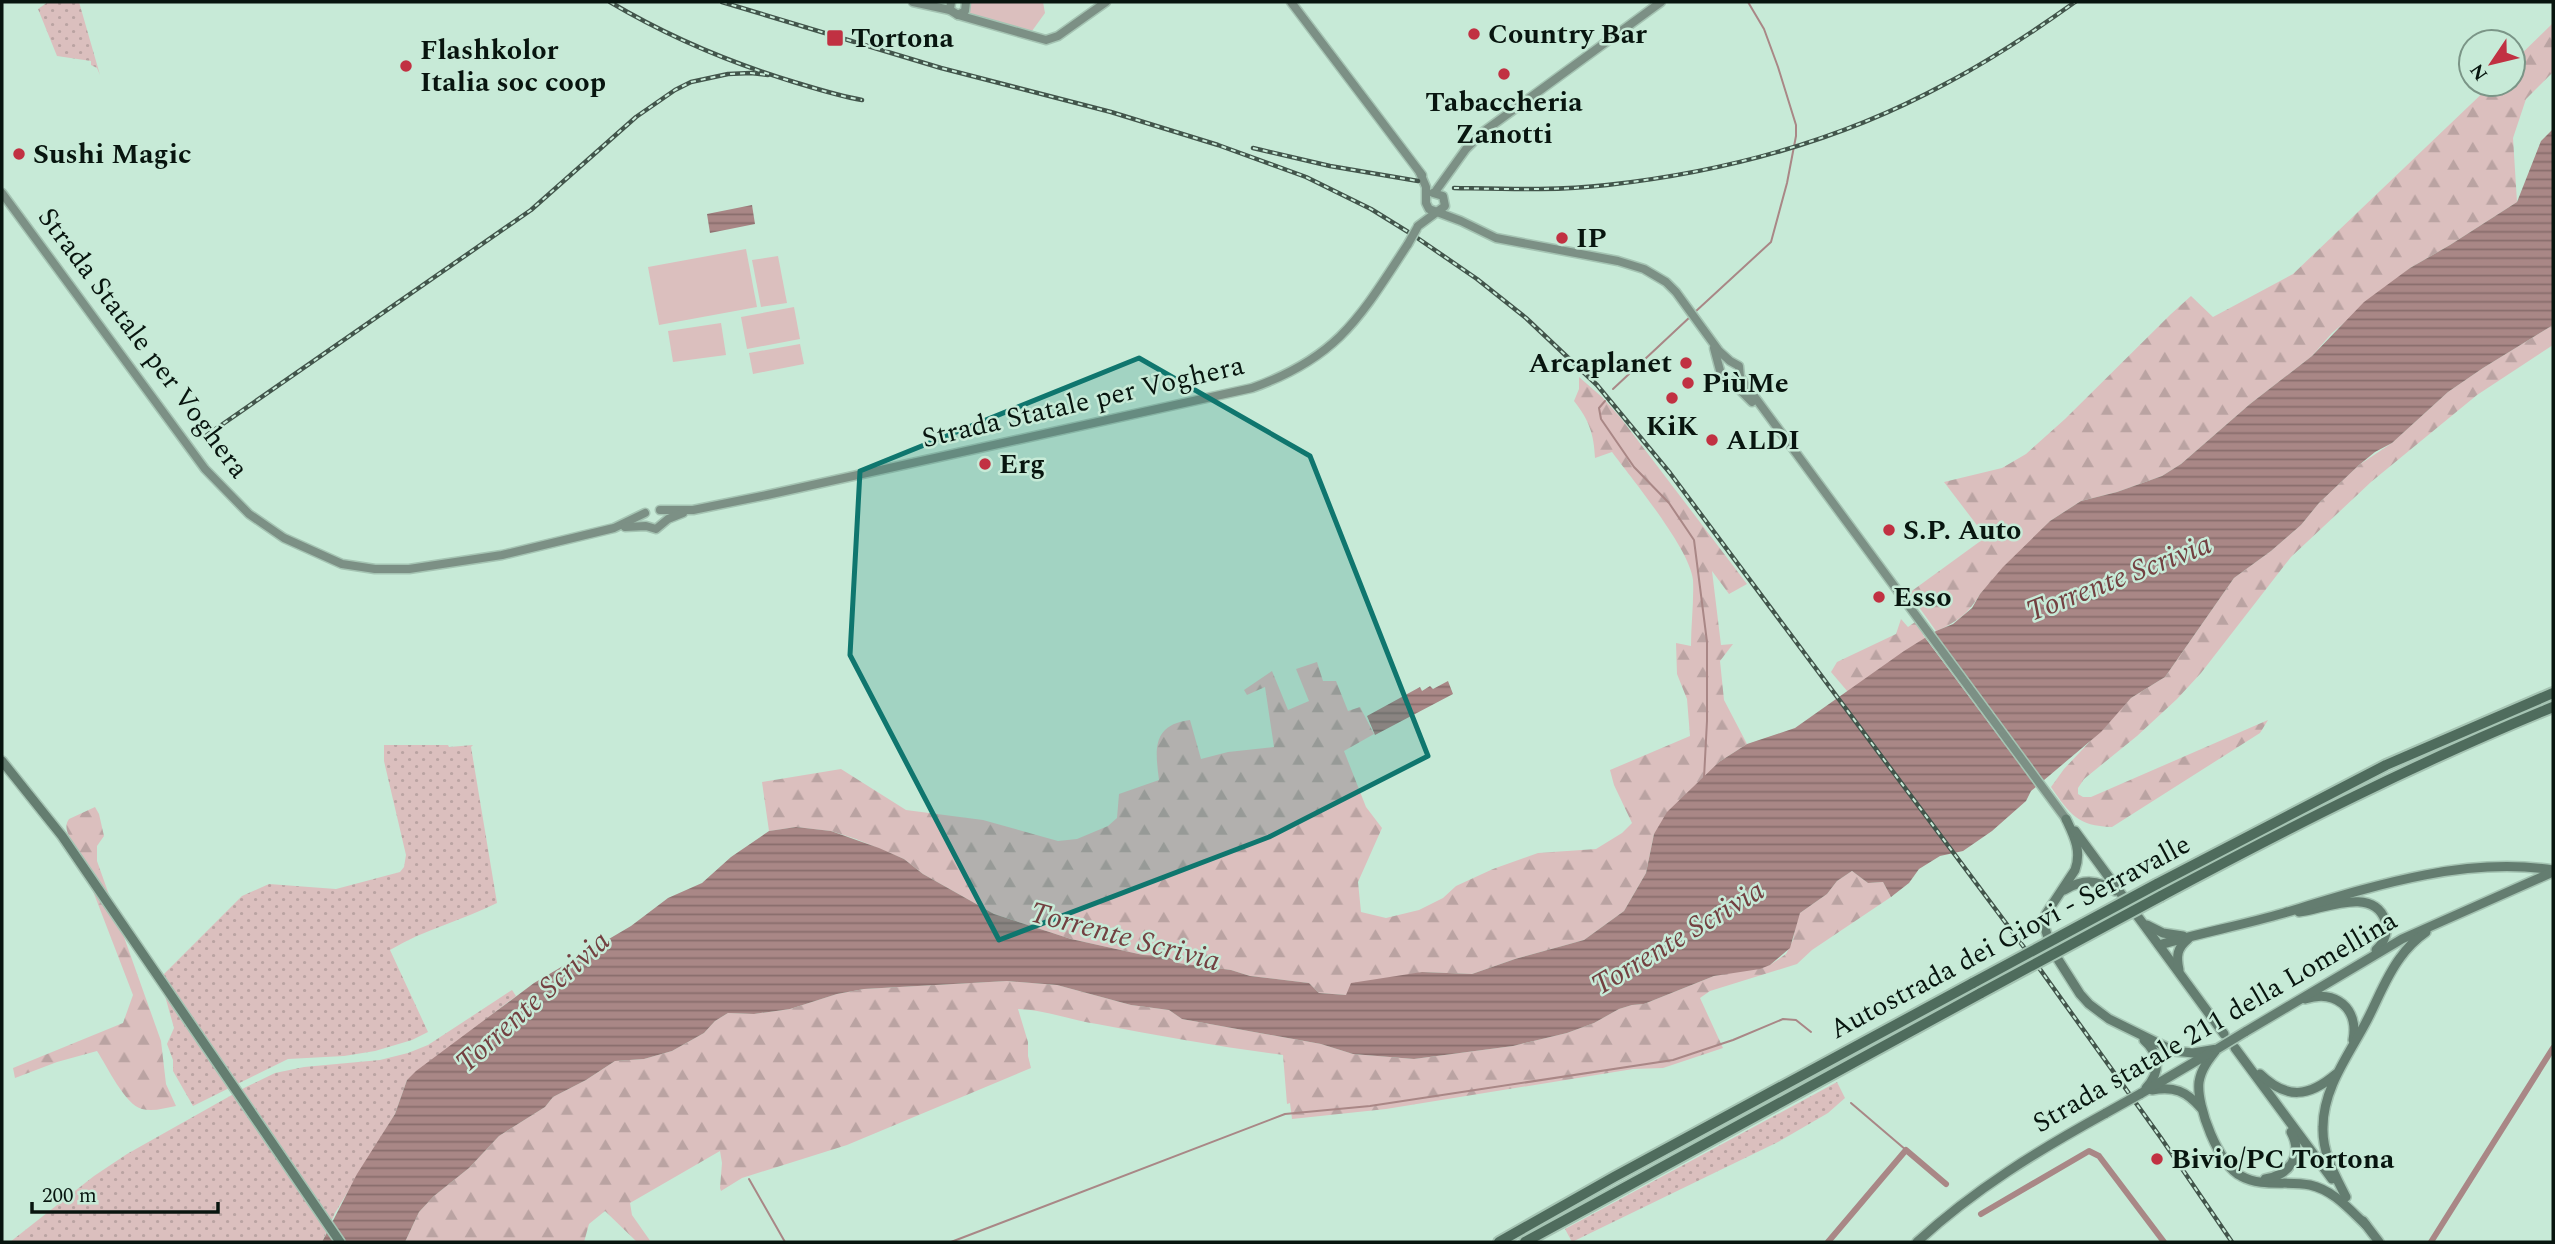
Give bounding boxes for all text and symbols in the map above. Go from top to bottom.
place label: Country Bar [1488,13,1647,56]
place label: Tortona [851,17,954,60]
marker: Country Bar [1466,26,1482,42]
marker: Tortona [825,28,845,48]
north arrow [2457,28,2527,98]
place label: Flashkolor Italia soc coop [420,29,606,104]
text: N [2463,57,2496,87]
marker: Flashkolor Italia soc coop [398,58,414,74]
marker: Tabaccheria Zanotti [1496,66,1512,82]
place label: Tabaccheria Zanotti [1425,81,1583,156]
place label: Sushi Magic [33,133,192,176]
marker: Sushi Magic [11,146,27,162]
street label: Strada Statale per Voghera [27,198,260,488]
place label: IP [1576,217,1607,260]
marker: IP [1554,230,1570,246]
place label: Arcaplanet [1528,342,1672,385]
street label: Strada Statale per Voghera [917,344,1249,460]
marker: Arcaplanet [1678,355,1694,371]
place label: PiùMe [1702,362,1789,405]
marker: PiùMe [1680,375,1696,391]
marker: KiK [1664,390,1680,406]
place label: KiK [1646,405,1699,448]
place label: ALDI [1726,419,1800,462]
marker: ALDI [1704,432,1720,448]
place label: Erg [999,443,1045,486]
marker: Erg [977,456,993,472]
place label: S.P. Auto [1903,509,2021,552]
marker: S.P. Auto [1881,522,1897,538]
water label: Torrente Scrivia [2020,522,2218,634]
place label: Esso [1893,576,1952,619]
marker: Esso [1871,589,1887,605]
street label: Autostrada dei Giovi - Serravalle [1822,823,2198,1051]
water label: Torrente Scrivia [1582,868,1774,1008]
water label: Torrente Scrivia [1025,889,1225,985]
street label: Strada statale 211 della Lomellina [2024,899,2406,1144]
water label: Torrente Scrivia [445,920,621,1084]
place label: Bivio/PC Tortona [2171,1138,2395,1181]
marker: Bivio/PC Tortona [2149,1151,2165,1167]
scale bar [32,1170,217,1214]
text: 200 m [42,1180,97,1212]

